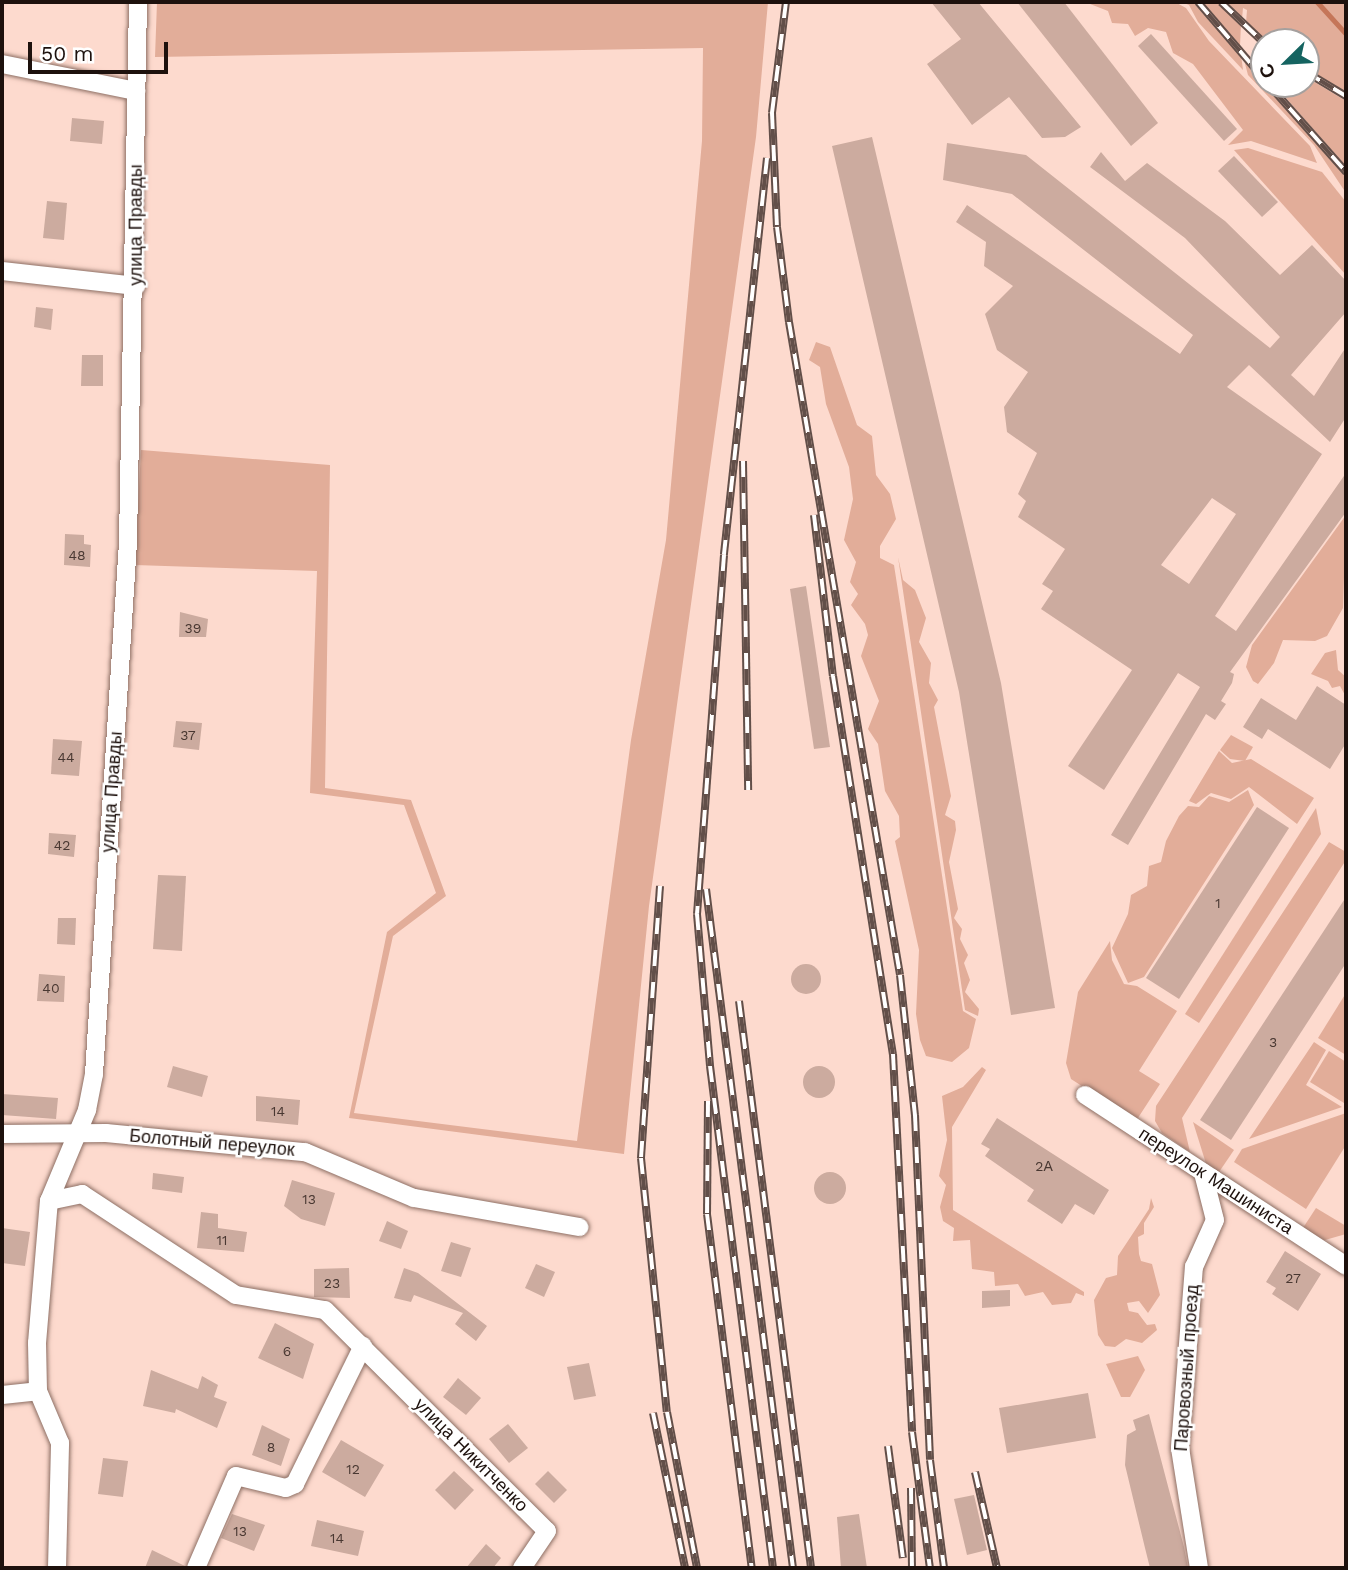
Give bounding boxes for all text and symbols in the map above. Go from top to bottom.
scale bar [32,28,172,72]
north arrow [1250,28,1320,98]
text: 50 m [41,41,93,66]
text: С [1254,60,1280,82]
street label: улица Правды [125,164,147,286]
house number: 48 [68,547,86,563]
house number: 39 [185,620,201,636]
house number: 37 [180,727,196,743]
street label: улица Правды [97,731,127,853]
house number: 44 [57,749,75,765]
house number: 42 [54,837,70,853]
house number: 1 [1215,895,1221,911]
house number: 40 [42,980,60,996]
house number: 3 [1269,1034,1277,1050]
house number: 14 [271,1103,285,1119]
street label: переулок Машиниста [1135,1123,1297,1239]
street label: Болотный переулок [128,1125,296,1161]
house number: 2А [1035,1158,1053,1174]
house number: 13 [302,1191,316,1207]
house number: 11 [217,1232,227,1248]
house number: 27 [1285,1270,1301,1286]
house number: 23 [324,1275,340,1291]
street label: Паровозный проезд [1170,1284,1204,1452]
house number: 6 [283,1343,291,1359]
street label: улица Никитченко [410,1394,532,1516]
house number: 8 [267,1439,275,1455]
house number: 12 [346,1461,360,1477]
house number: 13 [233,1523,247,1539]
house number: 14 [330,1530,344,1546]

